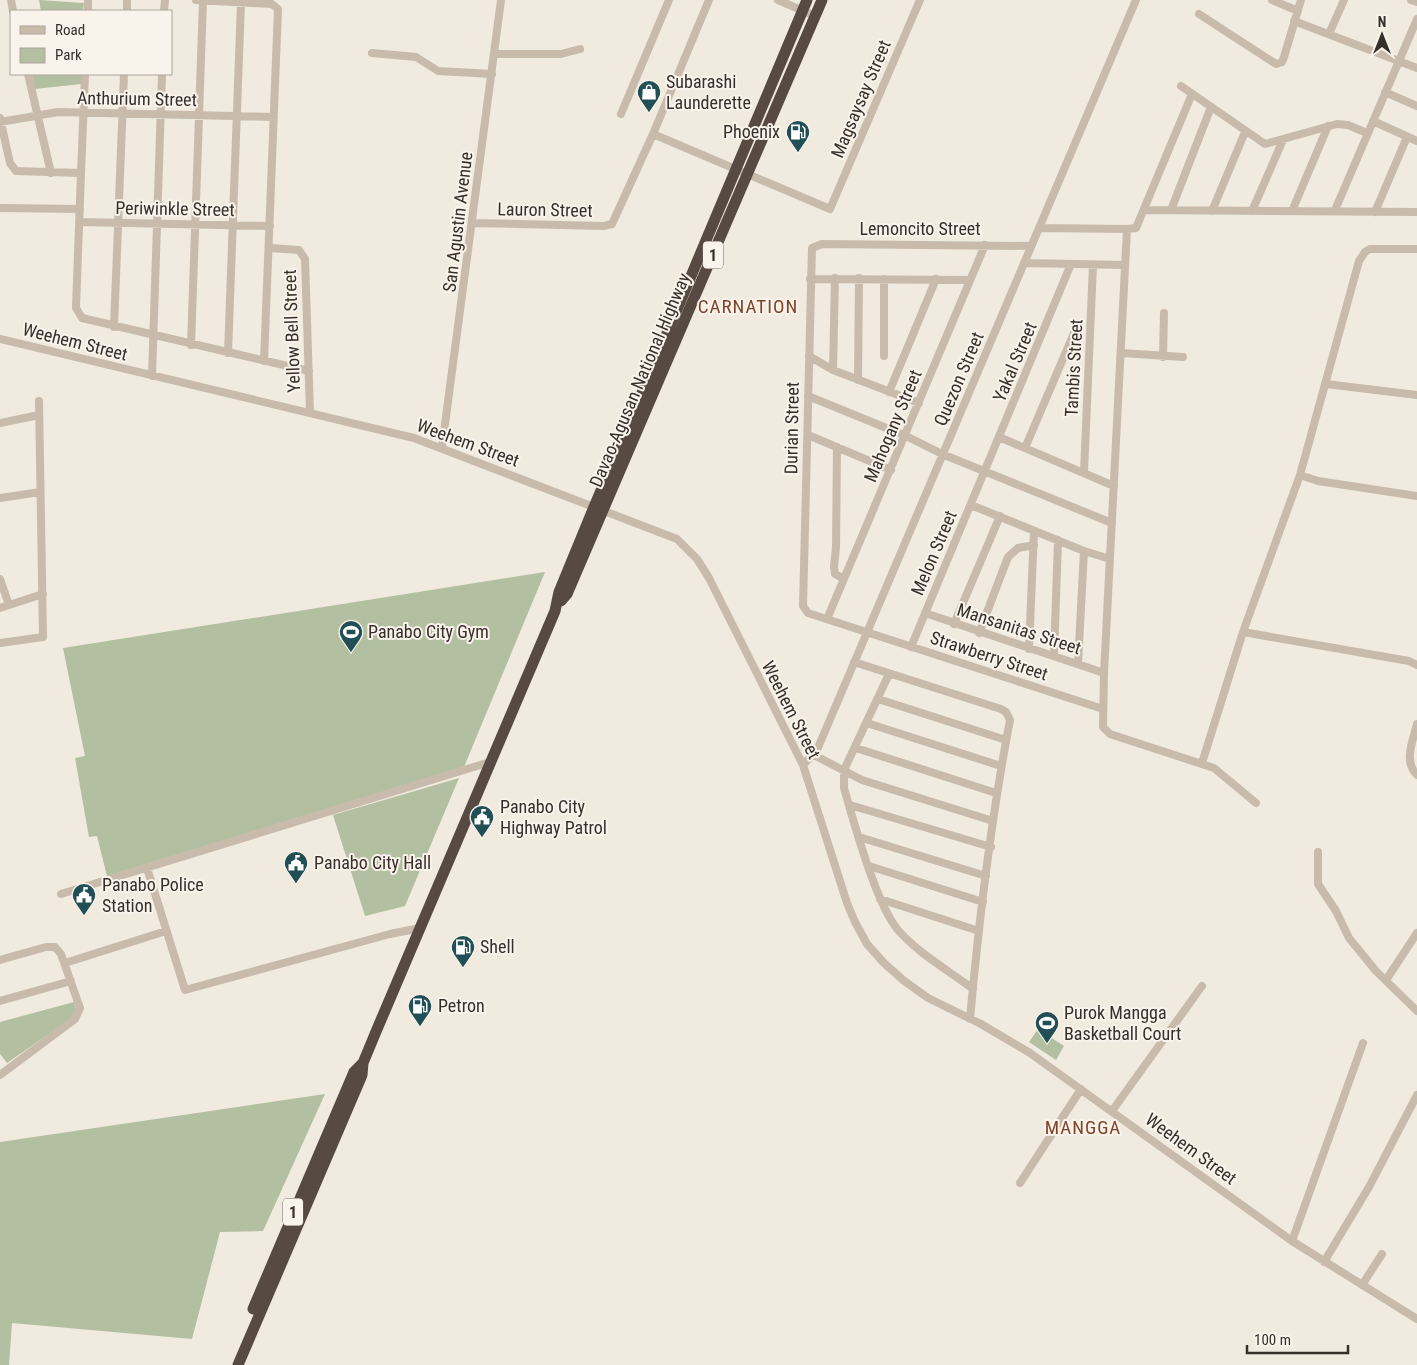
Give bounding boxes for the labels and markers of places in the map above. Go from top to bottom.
place label: Subarashi Launderette [666,71,751,113]
shop icon: Subarashi Launderette [636,79,662,113]
fuel station icon: Phoenix [785,119,811,153]
place label: Phoenix [723,121,780,142]
sports icon: Panabo City Gym [338,619,364,653]
place label: Panabo City Gym [368,621,489,642]
place label: Panabo City Highway Patrol [500,796,607,838]
public building icon: Panabo City Highway Patrol [469,804,495,838]
public building icon: Panabo City Hall [283,850,309,884]
place label: Panabo City Hall [314,852,431,873]
place label: Panabo Police Station [102,874,204,916]
public building icon: Panabo Police Station [71,882,97,916]
fuel station icon: Shell [450,934,476,968]
place label: Shell [480,936,515,957]
fuel station icon: Petron [407,993,433,1027]
place label: Petron [438,995,485,1016]
place label: Purok Mangga Basketball Court [1064,1002,1181,1044]
sports icon: Purok Mangga Basketball Court [1034,1010,1060,1044]

